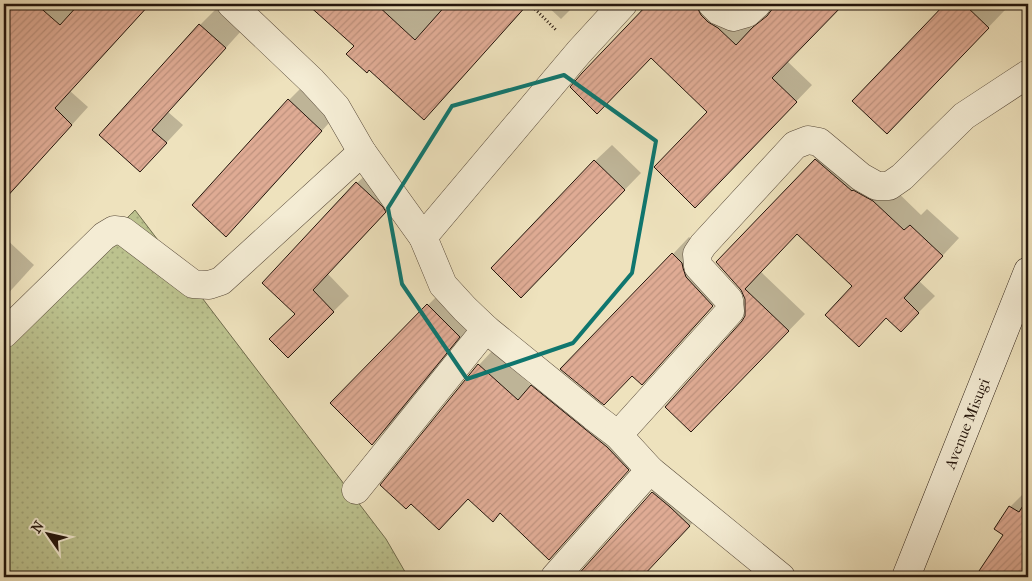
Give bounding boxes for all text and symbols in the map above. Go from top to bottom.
street label: Avenue Misugi [941,375,994,473]
north arrow [22,508,72,558]
text: N [28,518,48,536]

